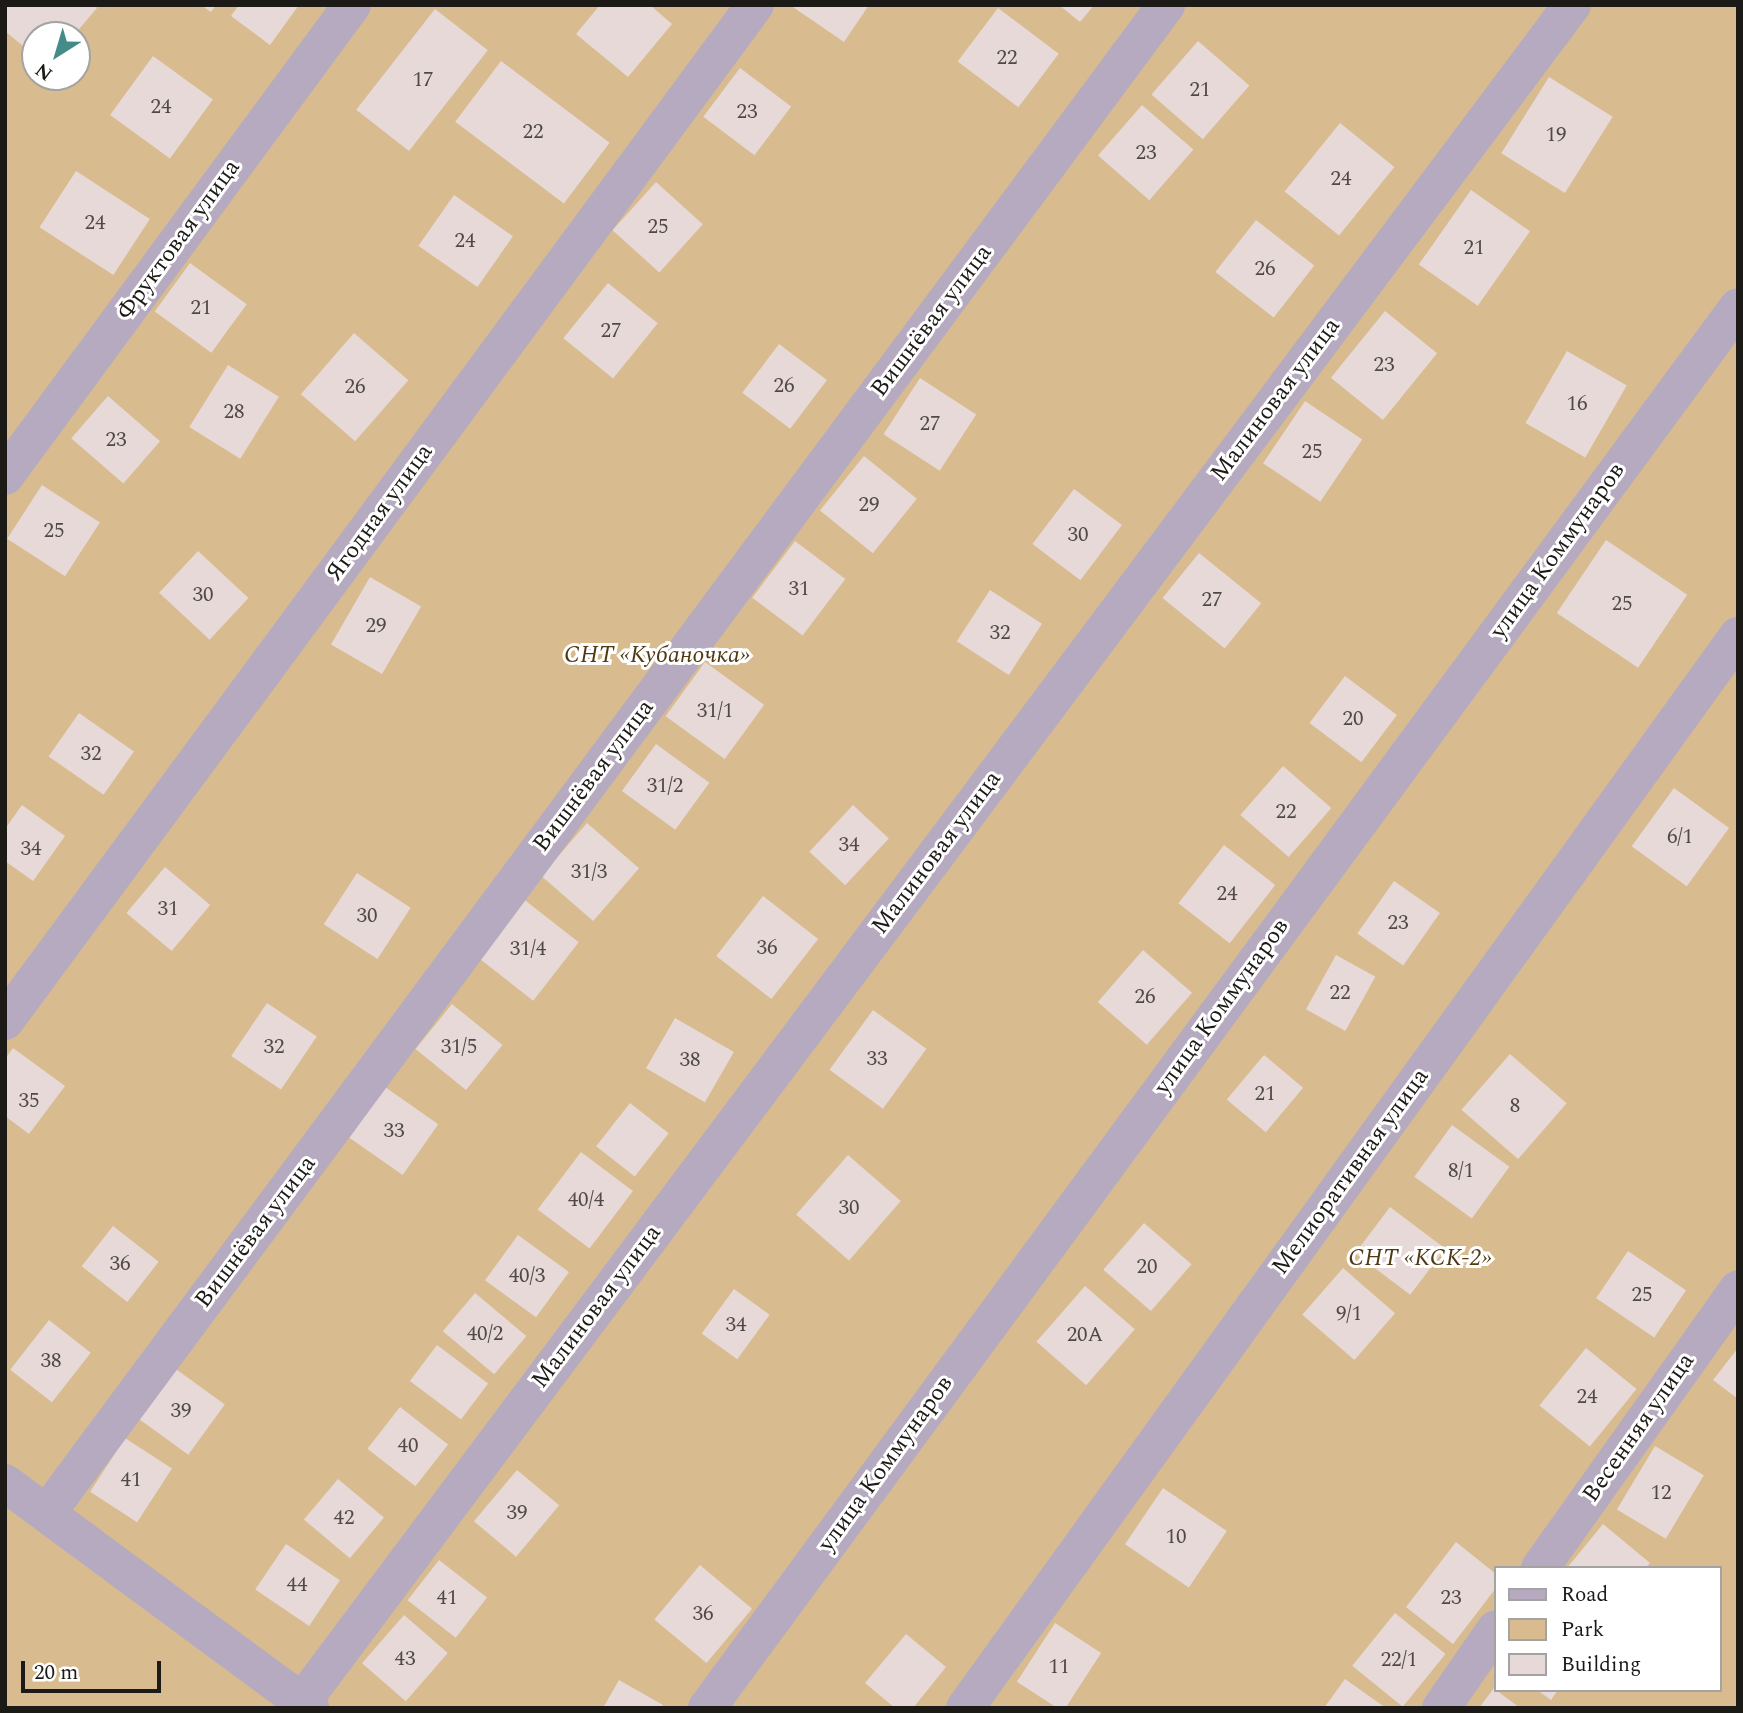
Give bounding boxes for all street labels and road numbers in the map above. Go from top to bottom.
street label: Фруктовая улица [111,154,247,326]
street label: Вишнёвая улица [865,239,999,403]
street label: Малиновая улица [1205,313,1347,487]
street label: Ягодная улица [320,439,440,587]
street label: улица Коммунаров [1484,457,1632,645]
street label: Вишнёвая улица [527,694,661,858]
street label: Малиновая улица [866,766,1008,940]
street label: улица Коммунаров [1148,913,1296,1101]
street label: Мелиоративная улица [1266,1063,1436,1281]
street label: Вишнёвая улица [189,1150,323,1314]
street label: Малиновая улица [526,1220,668,1394]
street label: Весенняя улица [1577,1348,1701,1508]
street label: улица Коммунаров [812,1370,960,1558]

